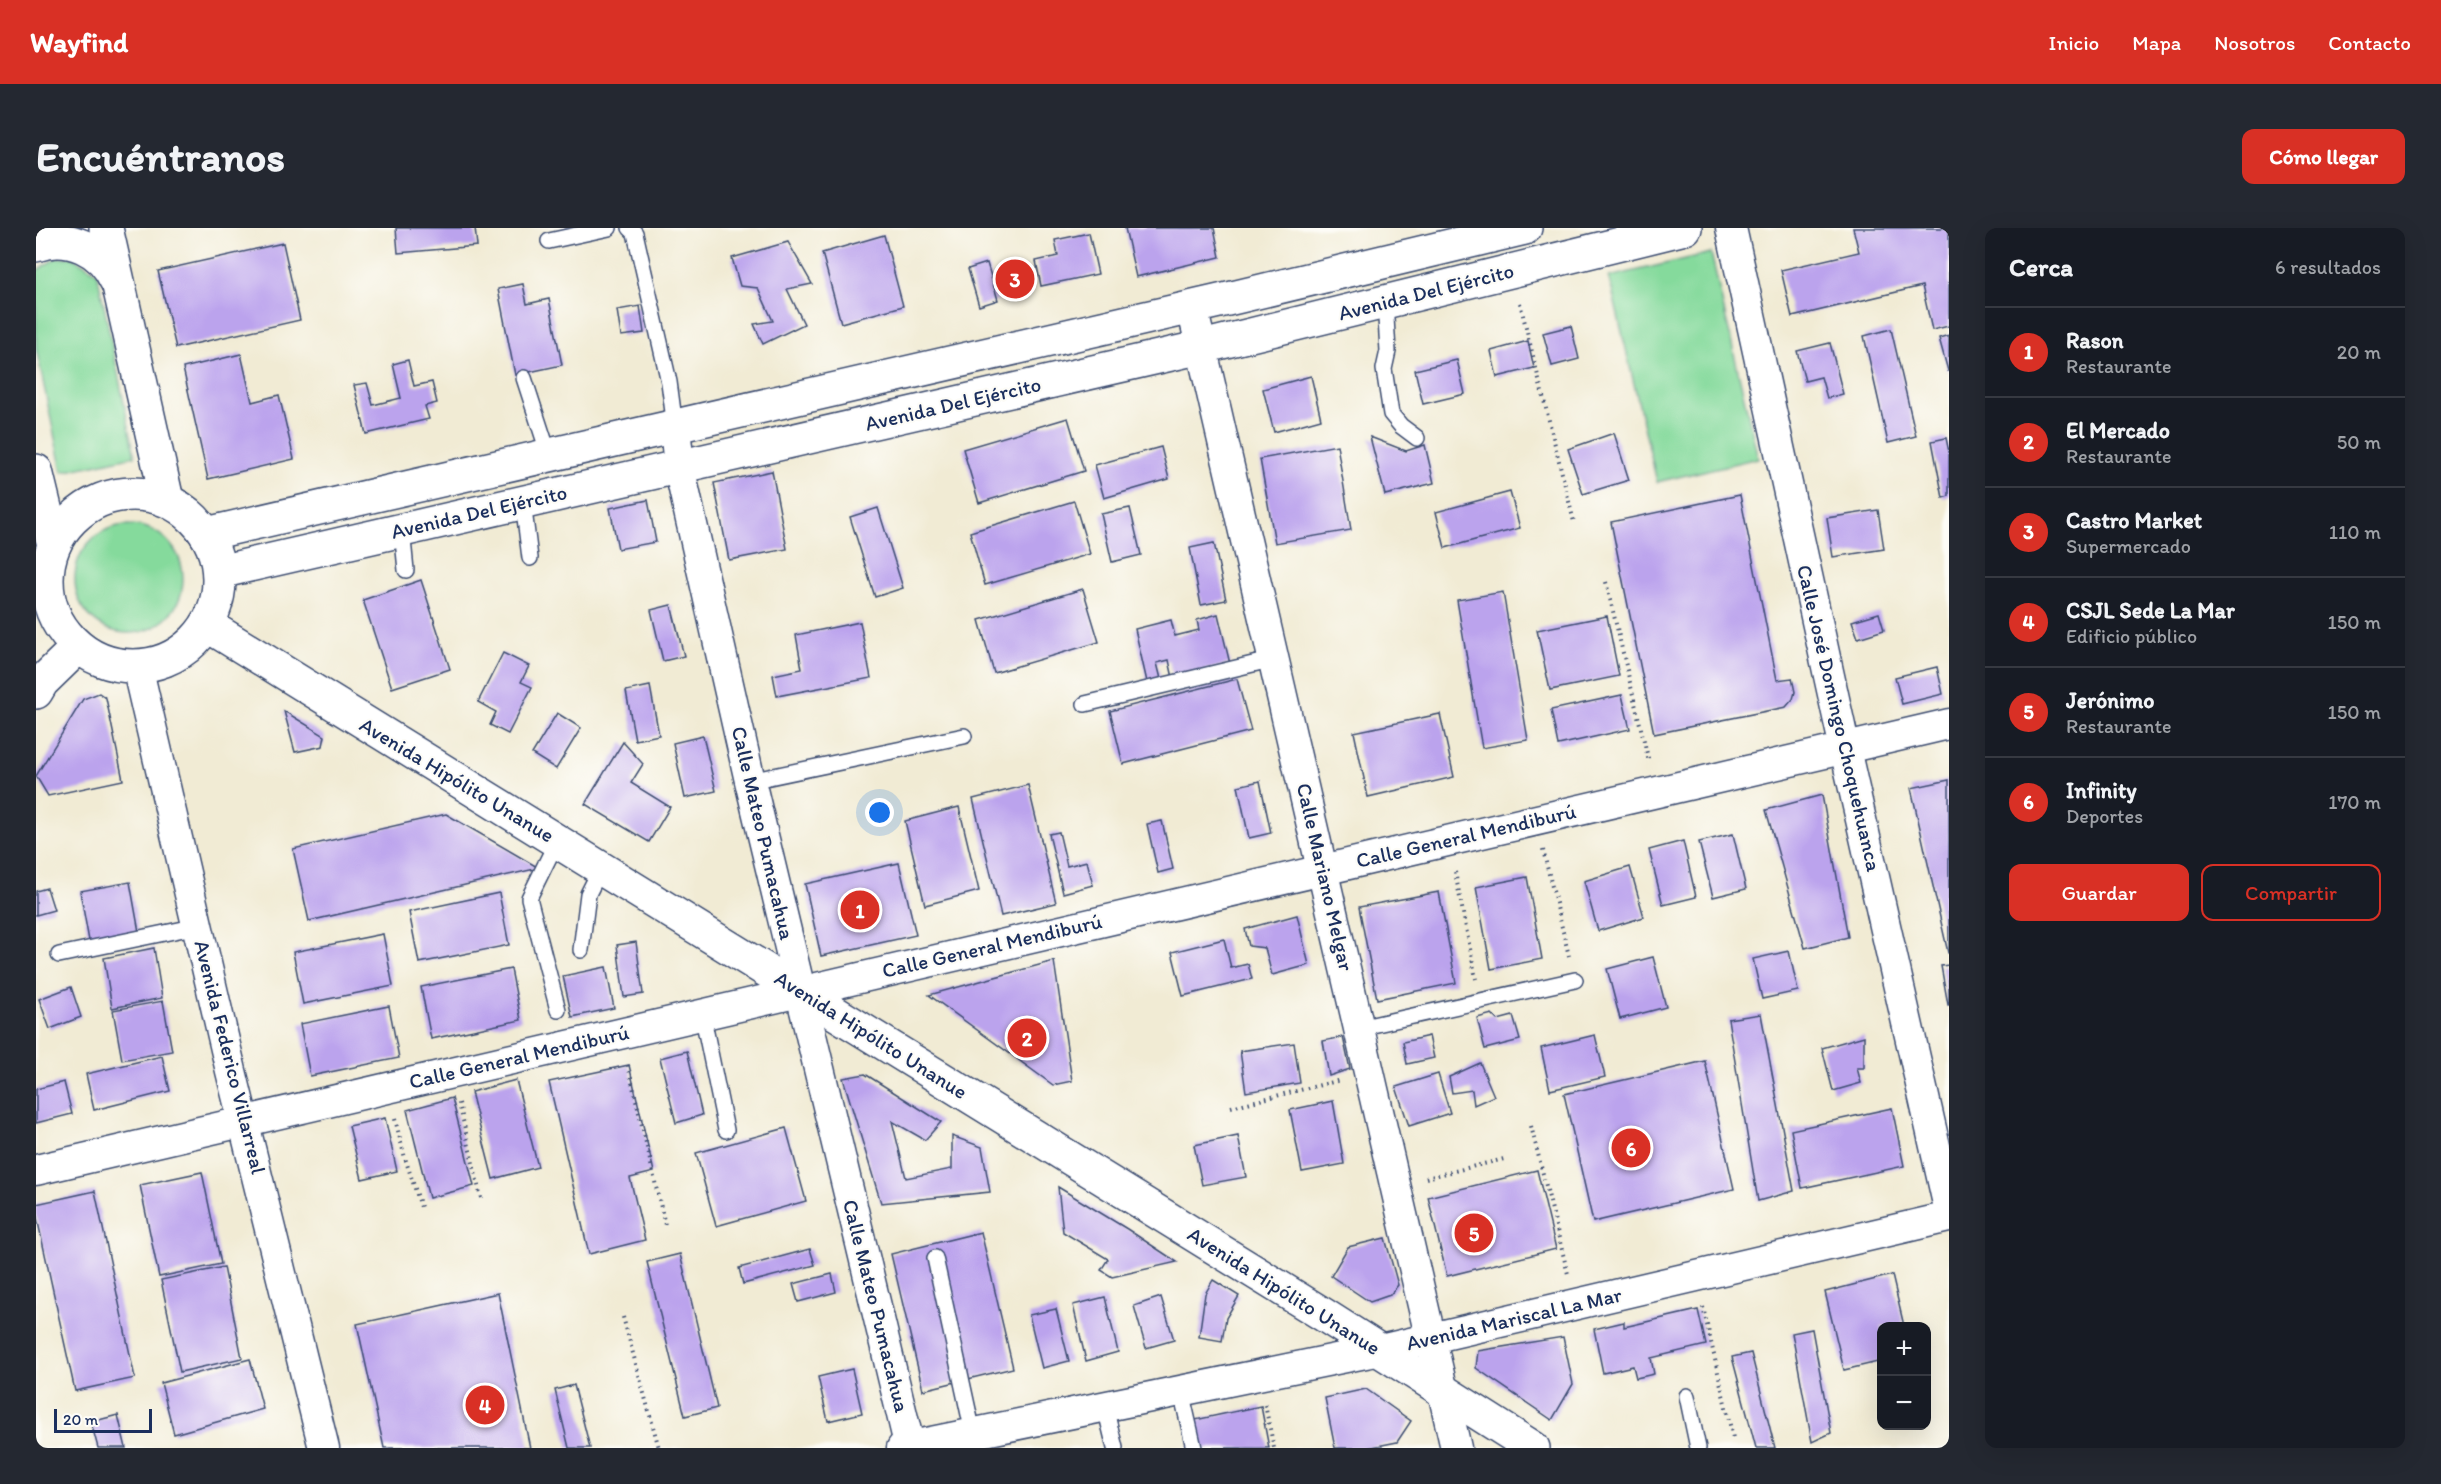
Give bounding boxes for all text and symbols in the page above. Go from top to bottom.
text: Wayfind [30,25,128,59]
text: Inicio [2049,30,2099,55]
text: Mapa [2132,30,2181,55]
text: Nosotros [2214,30,2295,55]
text: Contacto [2328,30,2411,55]
button: Cómo llegar [2242,129,2405,184]
text: Encuéntranos [36,131,285,182]
text: Cerca [2009,251,2073,283]
text: 6 resultados [2275,255,2381,279]
pin: 3 [996,256,1034,302]
street label: Avenida Del Ejército [1336,258,1516,325]
text: Rason [2066,327,2123,354]
text: 1 [2024,340,2033,364]
text: 20 m [2337,340,2381,364]
text: Restaurante [2066,354,2171,378]
street label: Avenida Del Ejército [862,371,1043,436]
text: El Mercado [2066,417,2170,444]
text: 2 [2023,430,2034,454]
text: 50 m [2337,430,2381,454]
text: Restaurante [2066,444,2171,468]
street label: Avenida Del Ejército [388,479,569,544]
text: Castro Market [2066,507,2202,534]
text: 3 [2023,520,2034,544]
text: 110 m [2329,520,2381,544]
text: Supermercado [2066,534,2191,558]
street label: Calle José Domingo Choquehuanca [1792,562,1887,874]
text: CSJL Sede La Mar [2066,597,2235,624]
text: 4 [2022,610,2035,634]
text: 150 m [2328,610,2381,634]
text: Edificio público [2066,624,2197,648]
text: Jerónimo [2066,687,2154,714]
text: 5 [2023,700,2034,724]
text: 150 m [2328,700,2381,724]
street label: Avenida Hipólito Unanue [356,712,559,848]
text: Restaurante [2066,714,2171,738]
street label: Calle Mateo Pumacahua [727,724,800,942]
text: Infinity [2066,777,2137,804]
street label: Calle Mariano Melgar [1292,780,1359,974]
text: 6 [2023,790,2034,814]
text: 170 m [2328,790,2381,814]
your location [865,798,894,827]
street label: Calle General Mendiburú [1354,798,1579,873]
text: Deportes [2066,804,2143,828]
button: Guardar [2009,864,2189,921]
button: Compartir [2201,864,2381,921]
pin: 1 [840,888,880,932]
street label: Calle General Mendiburú [880,908,1105,983]
street label: Avenida Federico Villarreal [189,937,272,1177]
street label: Avenida Hipólito Unanue [770,965,972,1104]
pin: 2 [1008,1016,1046,1060]
street label: Calle General Mendiburú [407,1019,632,1094]
pin: 6 [1612,1126,1650,1170]
street label: Calle Mateo Pumacahua [838,1197,915,1415]
pin: 5 [1454,1210,1494,1256]
street label: Avenida Hipólito Unanue [1183,1221,1385,1360]
street label: Avenida Mariscal La Mar [1404,1281,1625,1355]
map controls [1877,1322,1931,1430]
button: + [1877,1322,1931,1376]
button: − [1877,1376,1931,1430]
pin: 4 [466,1382,504,1428]
scale bar [54,1406,152,1434]
text: 20 m [63,1410,98,1429]

